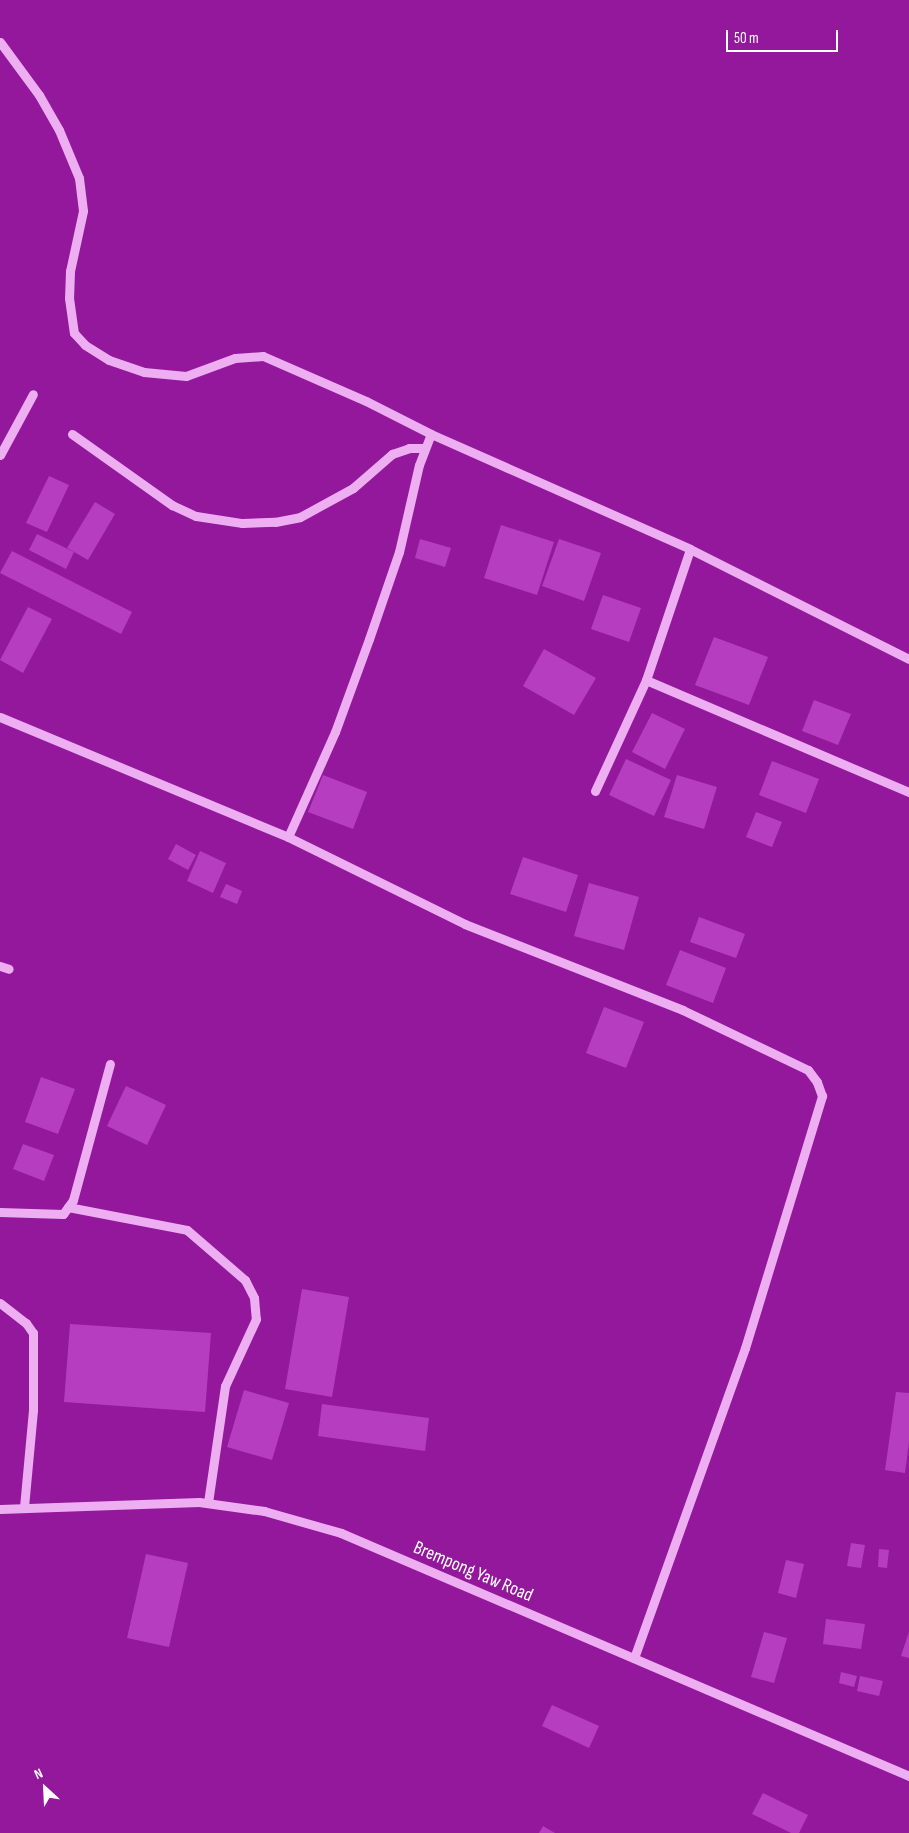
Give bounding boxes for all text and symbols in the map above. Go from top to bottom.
scale bar [729,20,842,52]
text: 50 m [734,29,759,48]
street label: Brempong Yaw Road [410,1537,536,1607]
north arrow [20,1763,70,1813]
text: N [31,1765,45,1783]

